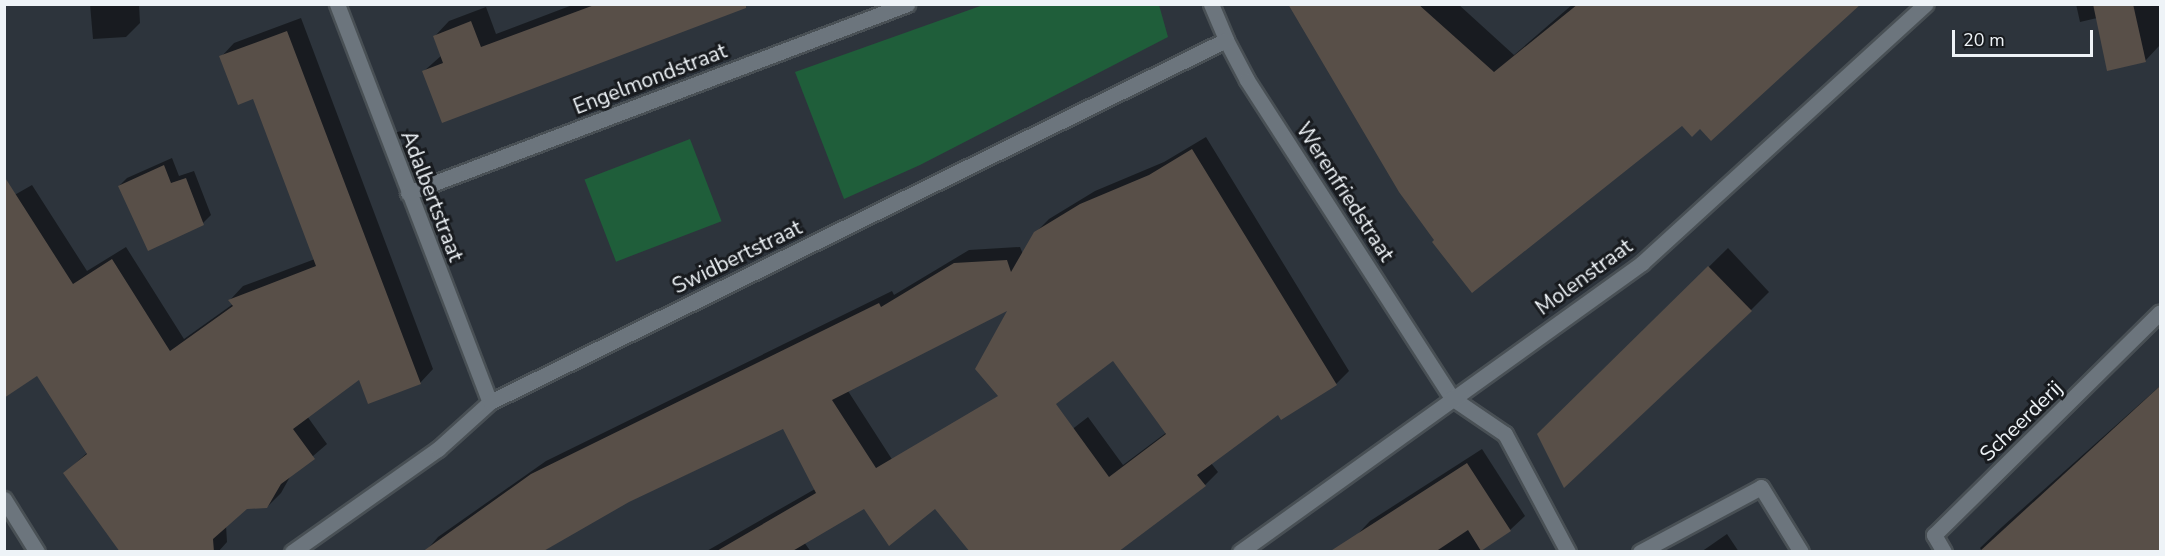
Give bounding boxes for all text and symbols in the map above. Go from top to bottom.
scale bar [1955,18,2096,56]
text: 20 m [1963,28,2005,52]
street label: Engelmondstraat [570,38,730,120]
street label: Werenfriedstraat [1291,118,1399,266]
street label: Adalbertstraat [396,127,468,265]
street label: Swidbertstraat [668,215,806,299]
street label: Molenstraat [1531,234,1637,320]
street label: Scheerderij [1974,375,2068,467]

